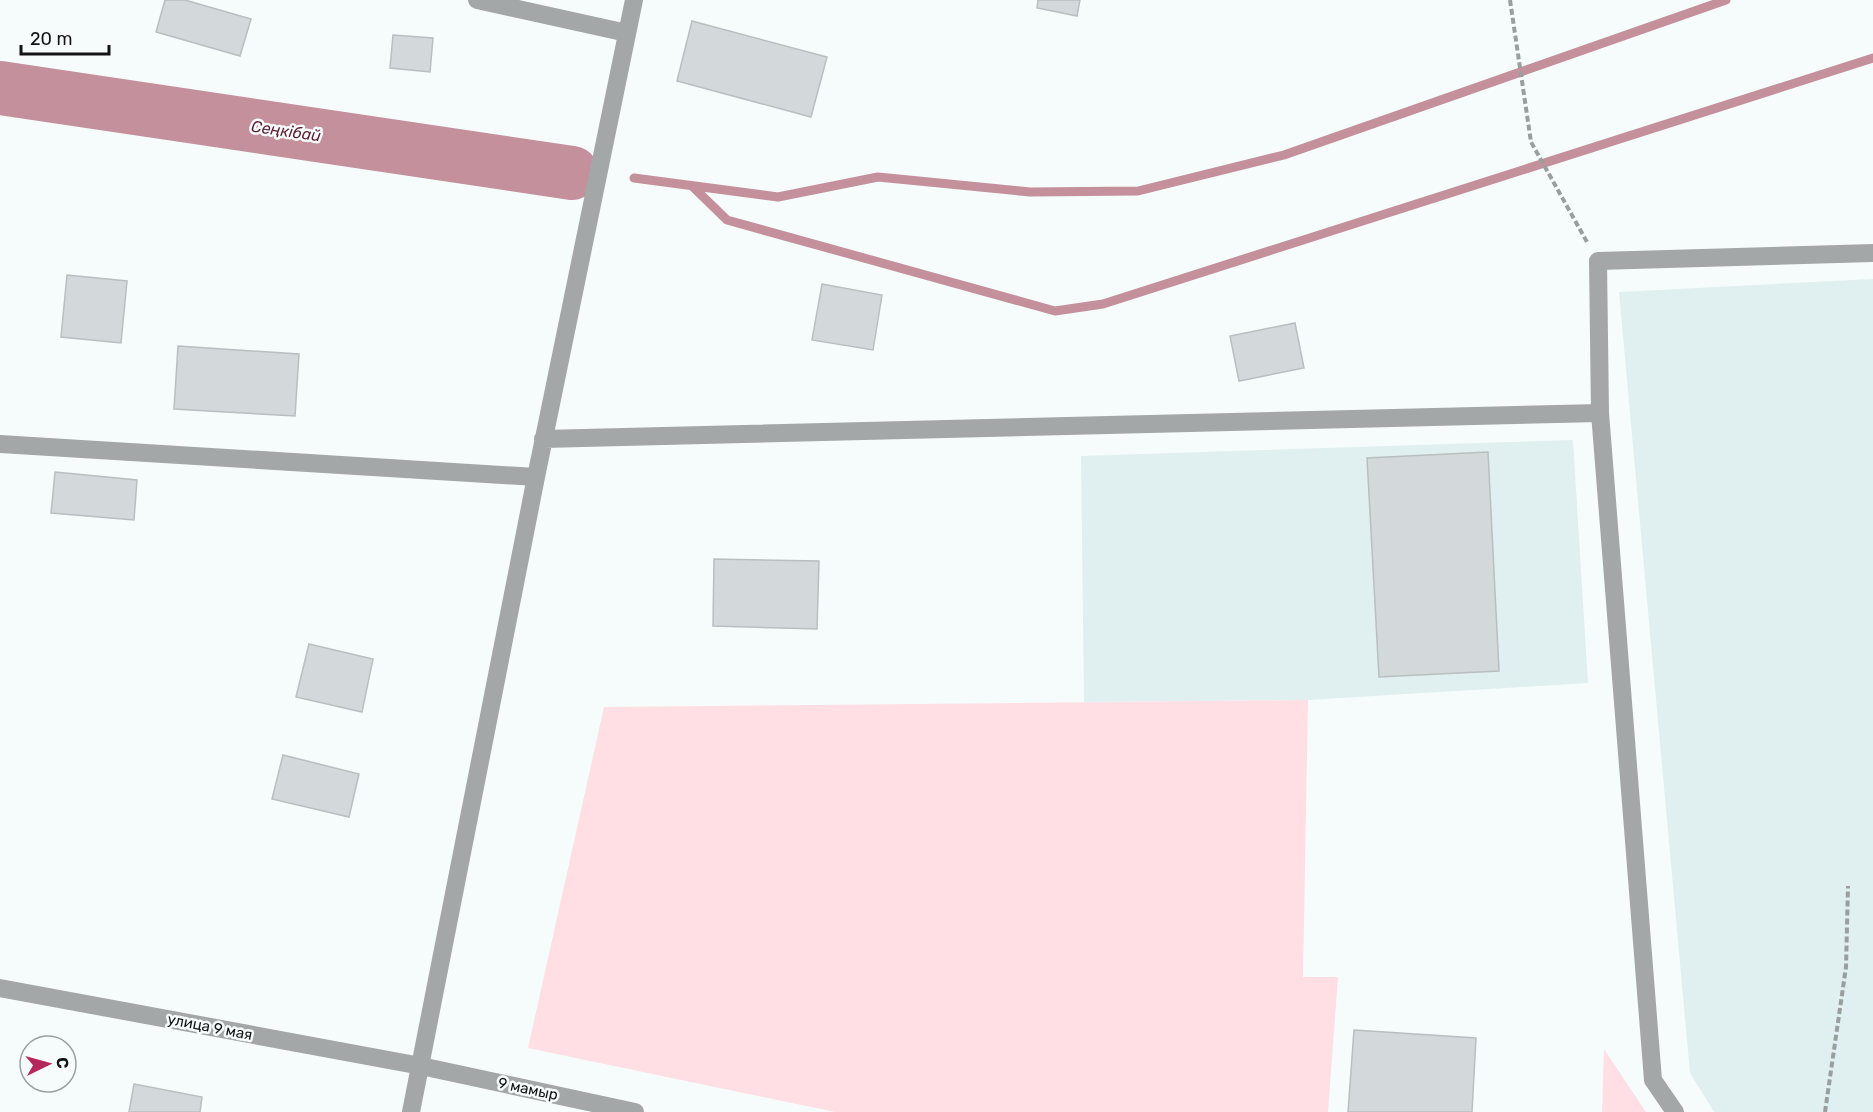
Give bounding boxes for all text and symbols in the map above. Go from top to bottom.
scale bar [21,18,110,56]
text: 20 m [30,28,72,50]
water label: Сеңкібай [250,117,322,145]
street label: улица 9 мая [166,1010,254,1044]
north arrow [18,1034,78,1094]
text: С [52,1056,72,1069]
street label: 9 мамыр [496,1074,560,1104]

